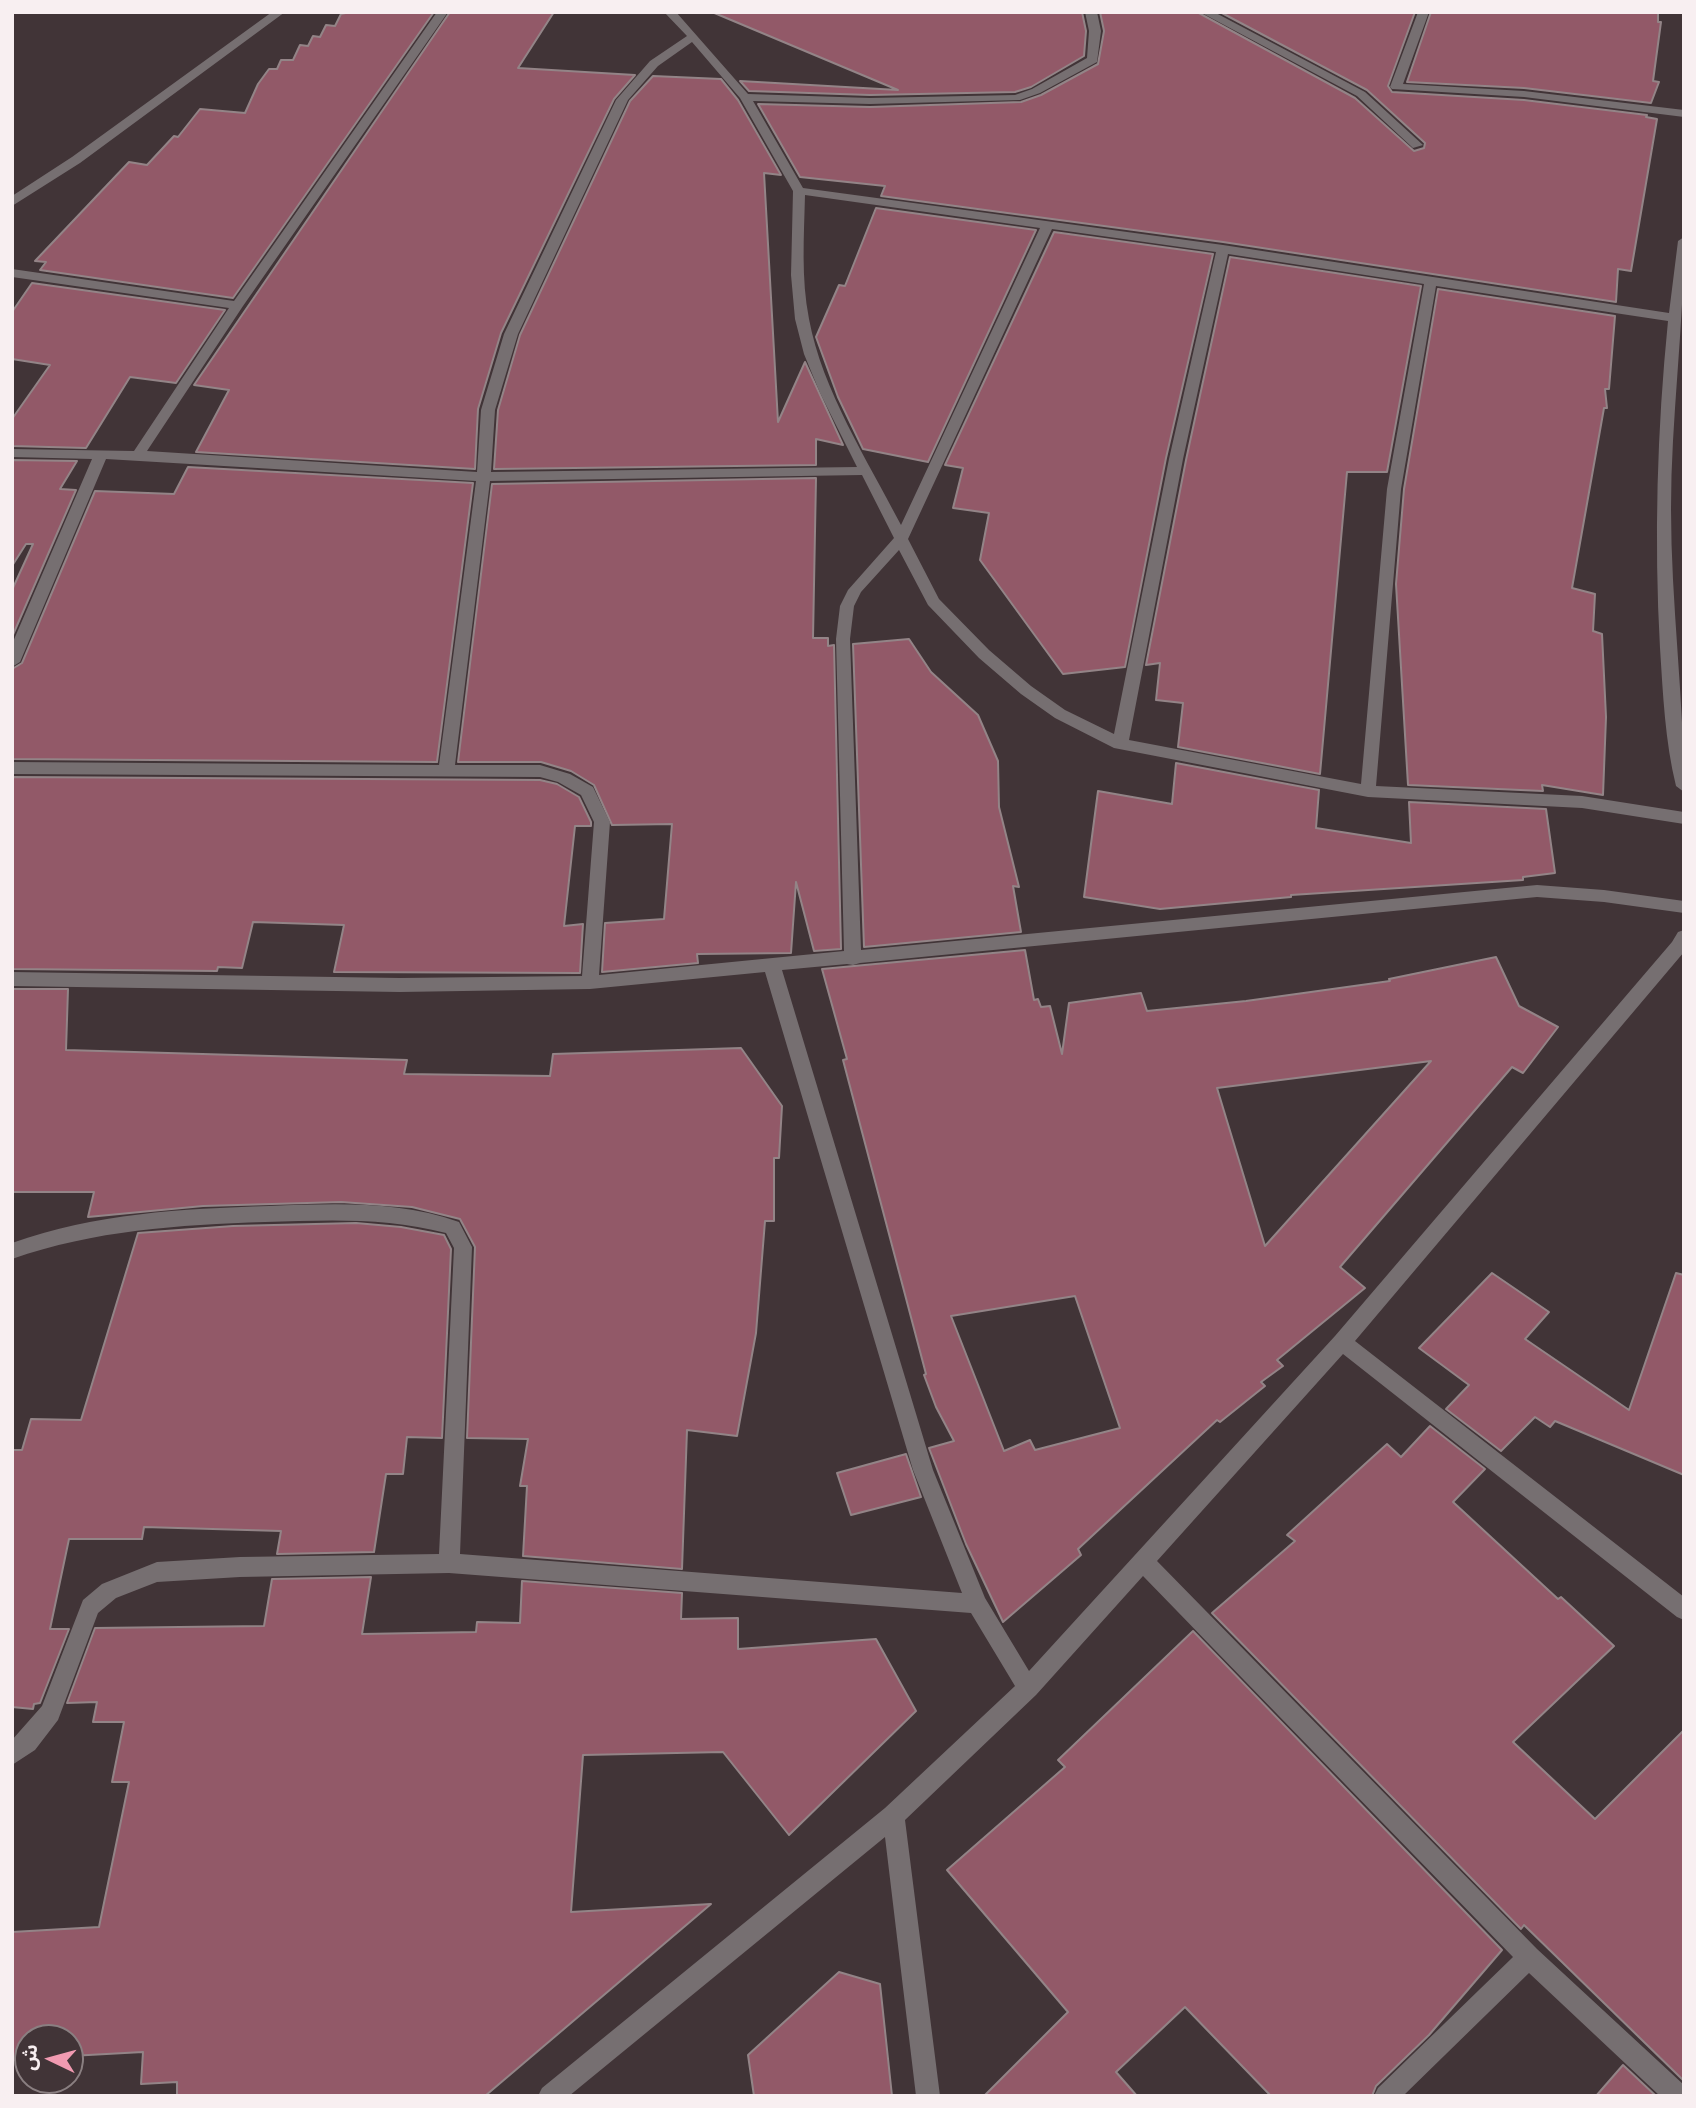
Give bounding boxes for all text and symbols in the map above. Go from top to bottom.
north arrow [14,2024,84,2094]
text: ش [17,2043,42,2071]

